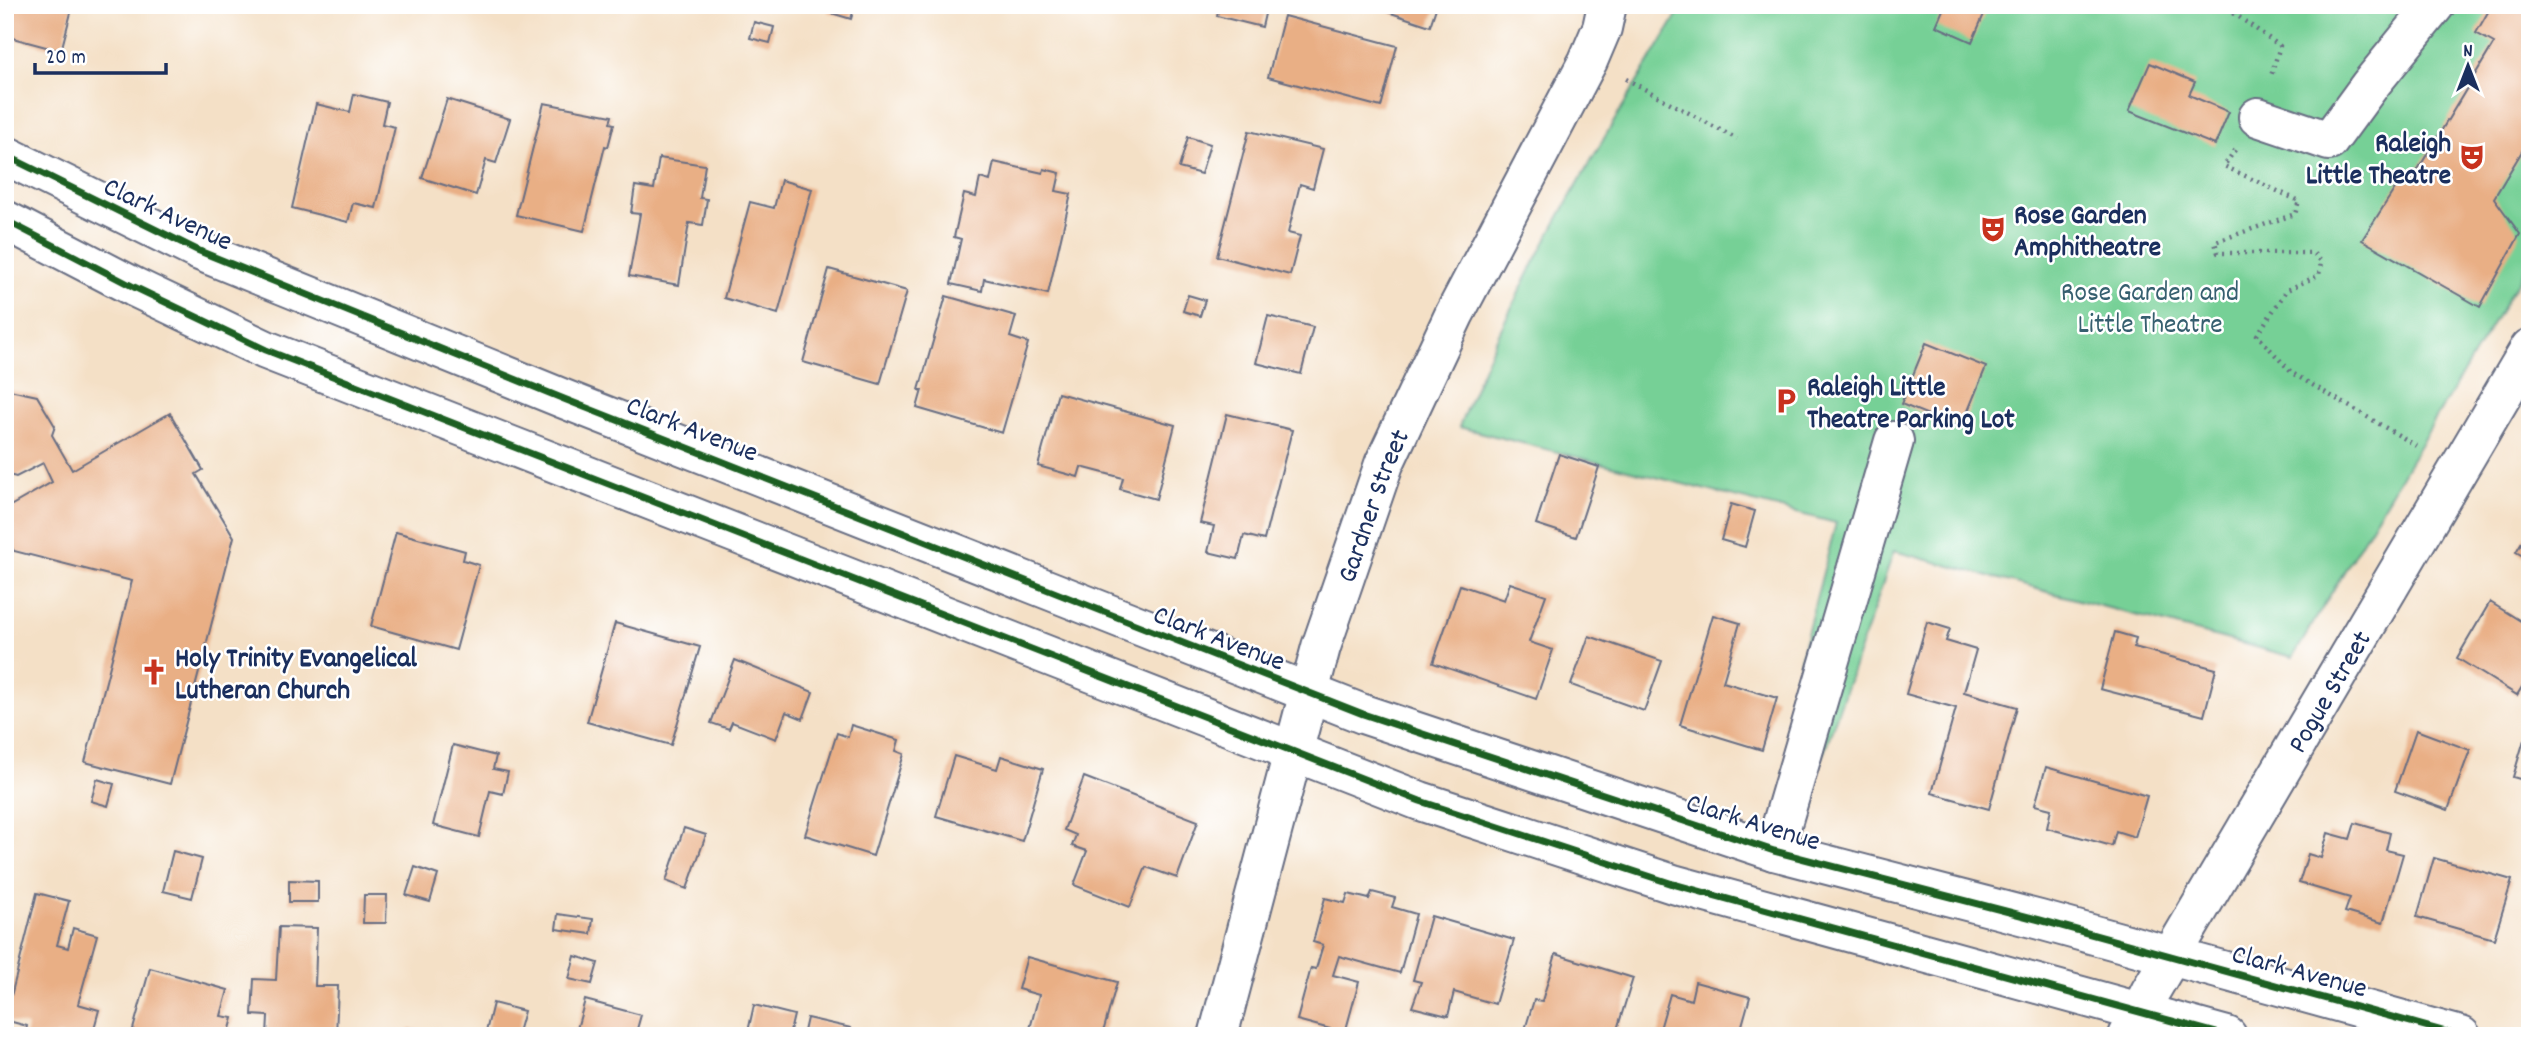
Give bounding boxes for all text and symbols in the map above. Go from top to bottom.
scale bar [35,32,166,76]
north arrow [2434,32,2504,102]
text: N [2463,39,2473,66]
text: 20 m [46,44,86,74]
place label: Raleigh Little Theatre [2306,126,2451,198]
theatre icon: Raleigh Little Theatre [2457,142,2487,172]
street label: Clark Avenue [96,169,238,264]
place label: Rose Garden Amphitheatre [2014,198,2161,270]
theatre icon: Rose Garden Amphitheatre [1978,214,2008,244]
park label: Rose Garden and Little Theatre [2061,275,2239,347]
place label: Raleigh Little Theatre Parking Lot [1807,370,2015,442]
parking icon: Raleigh Little Theatre Parking Lot [1771,386,1801,416]
street label: Clark Avenue [619,388,763,475]
street label: Gardner Street [1330,424,1423,589]
street label: Clark Avenue [1146,597,1290,684]
street label: Pogue Street [2280,624,2384,762]
place label: Holy Trinity Evangelical Lutheran Church [175,641,417,713]
church icon: Holy Trinity Evangelical Lutheran Church [139,657,169,687]
street label: Clark Avenue [1680,785,1825,864]
street label: Clark Avenue [2227,937,2371,1011]

